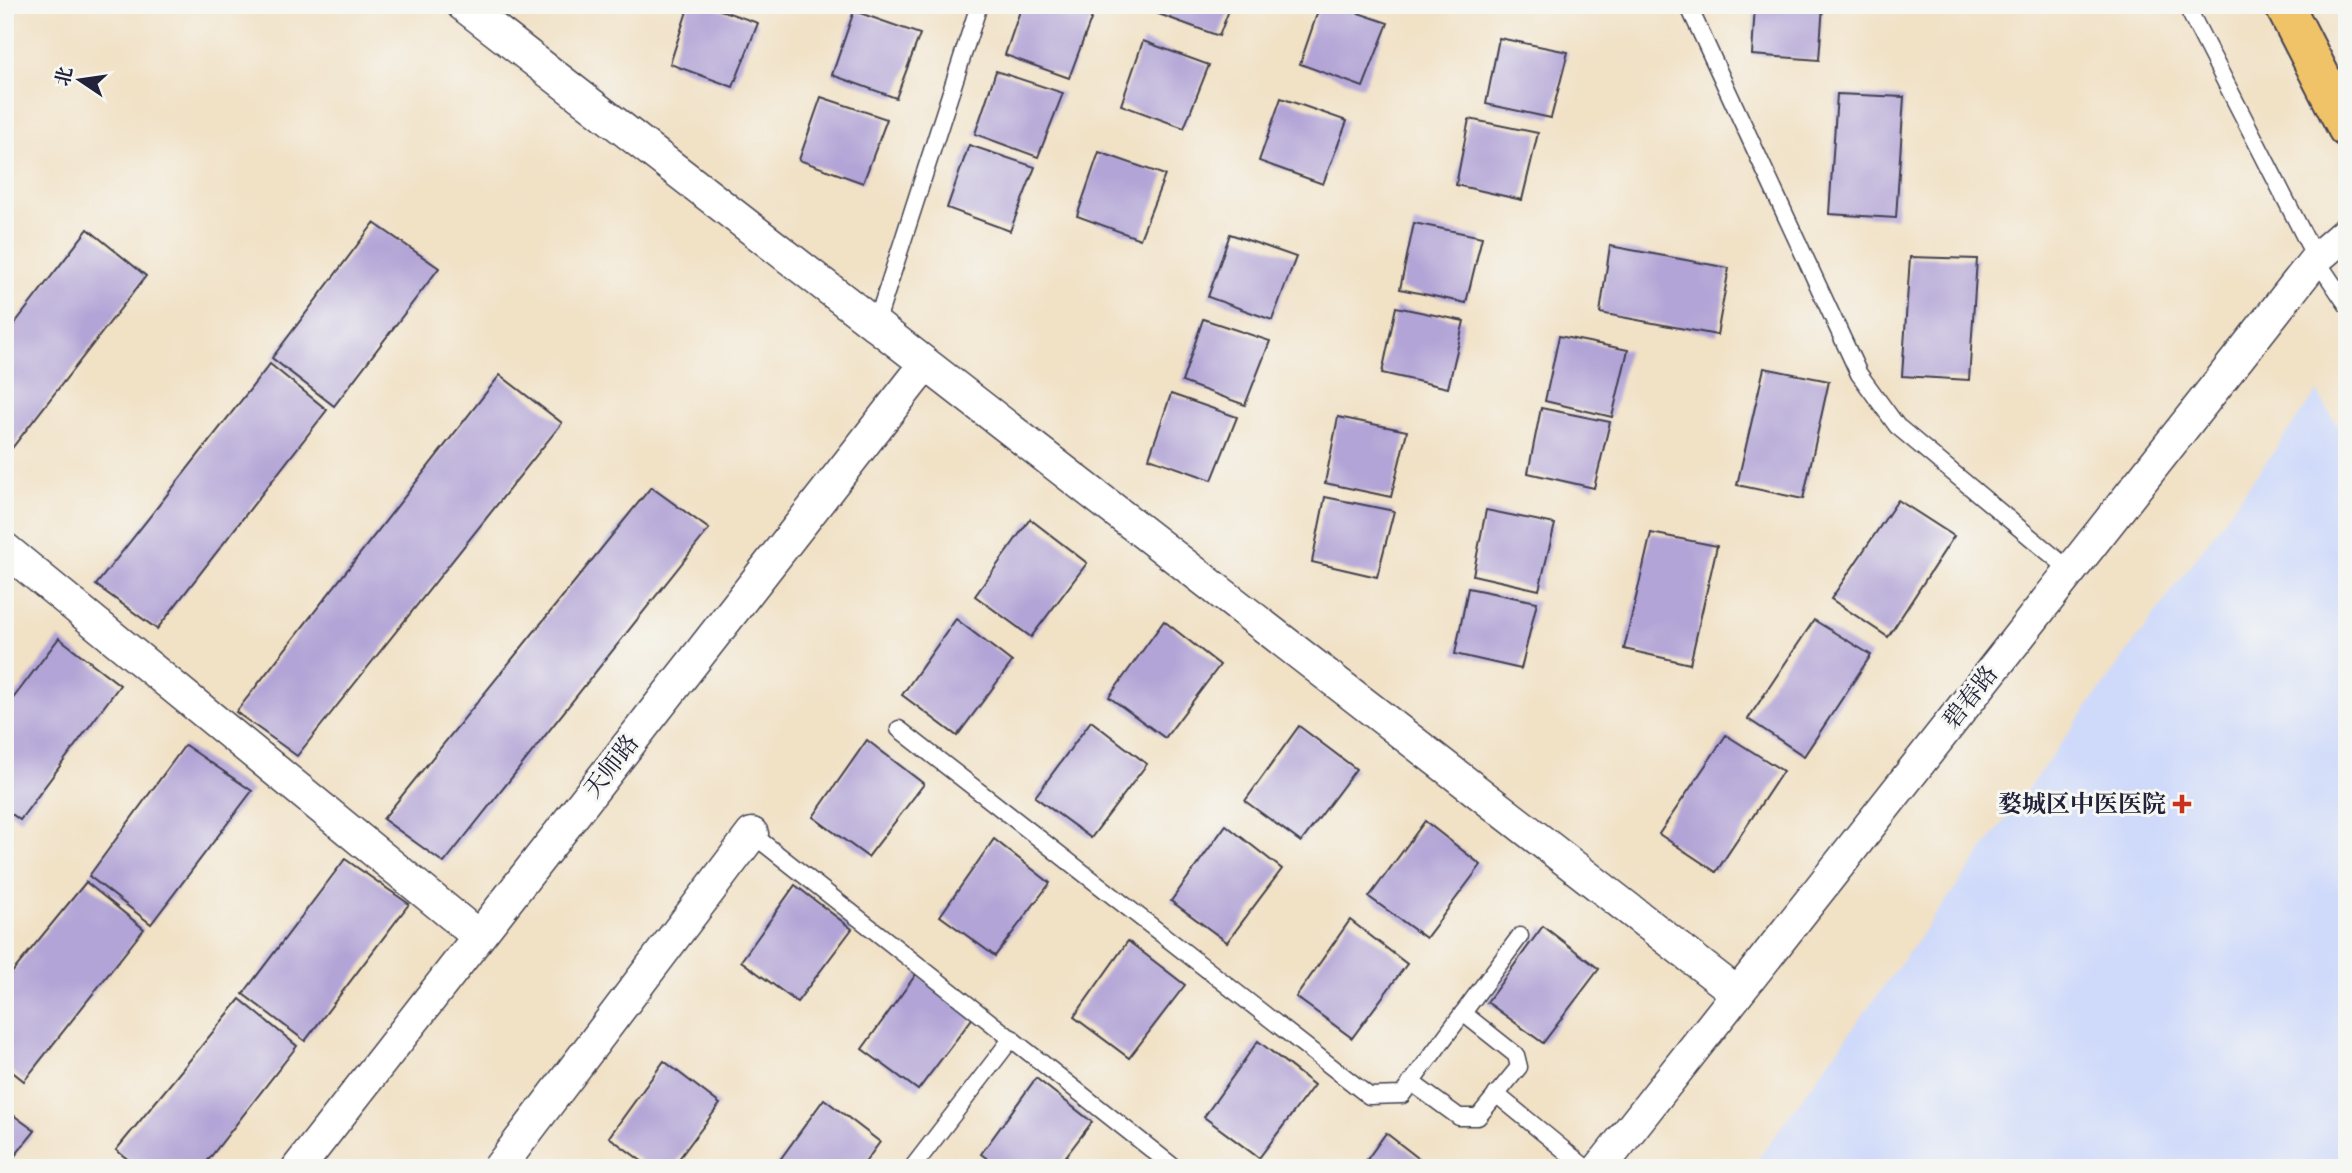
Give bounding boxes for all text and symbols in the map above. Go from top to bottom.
north arrow [46,46,116,116]
text: 北 [50,64,79,89]
street label: 碧春路 [1935,659,2005,735]
street label: 天师路 [576,728,646,804]
place label: 婺城区中医医院 [1998,788,2166,820]
marker: 婺城区中医医院 [2172,794,2192,814]

